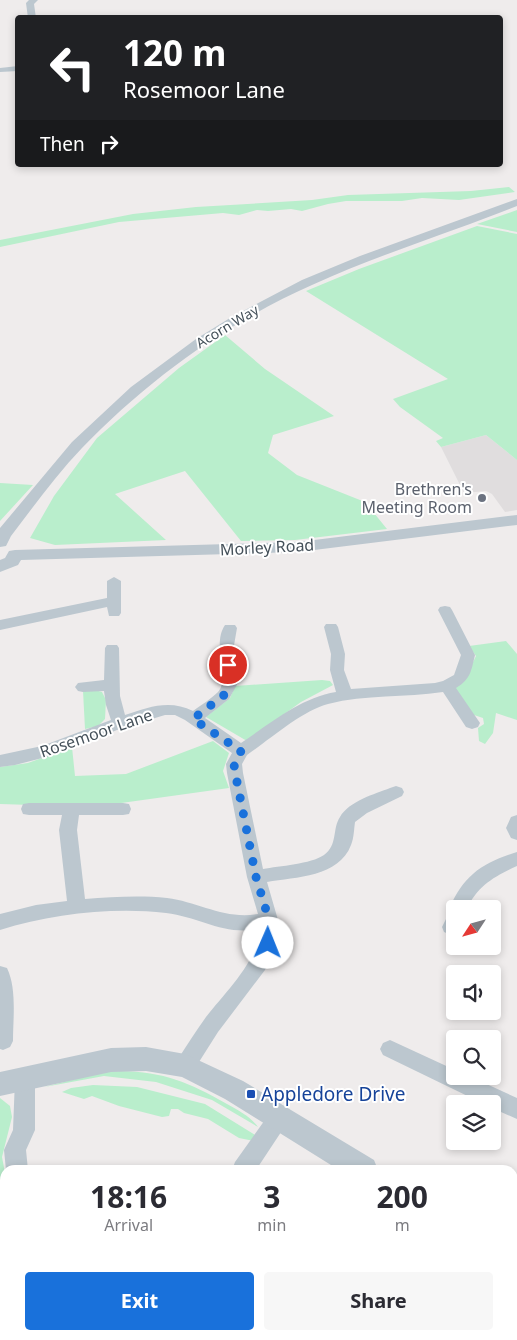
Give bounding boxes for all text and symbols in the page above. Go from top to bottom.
text: 120 m [123,29,226,76]
icon: left [40,35,105,100]
text: Rosemoor Lane [123,74,285,104]
icon: right [95,130,123,158]
text: Then [40,131,85,157]
street label: Acorn Way [192,299,263,352]
place label: Brethren's Meeting Room [361,478,472,518]
marker: Brethren's Meeting Room [476,492,488,504]
street label: Morley Road [219,534,315,560]
pin [207,644,249,686]
icon: arrive [214,651,242,679]
street label: Rosemoor Lane [37,703,155,763]
north arrow [446,900,501,955]
map controls [446,900,501,1150]
position arrow [241,916,293,968]
button: sound [446,965,501,1020]
button: search [446,1030,501,1085]
place label: Appledore Drive [261,1081,405,1107]
marker: Appledore Drive [245,1088,257,1100]
button: layers [446,1095,501,1150]
text: 18:16 [90,1176,167,1217]
text: 3 [263,1176,280,1217]
text: 200 [376,1176,428,1217]
text: Arrival [104,1214,153,1236]
text: min [257,1214,286,1236]
text: m [395,1214,410,1236]
button: Exit [25,1272,254,1330]
button: Share [264,1272,493,1330]

